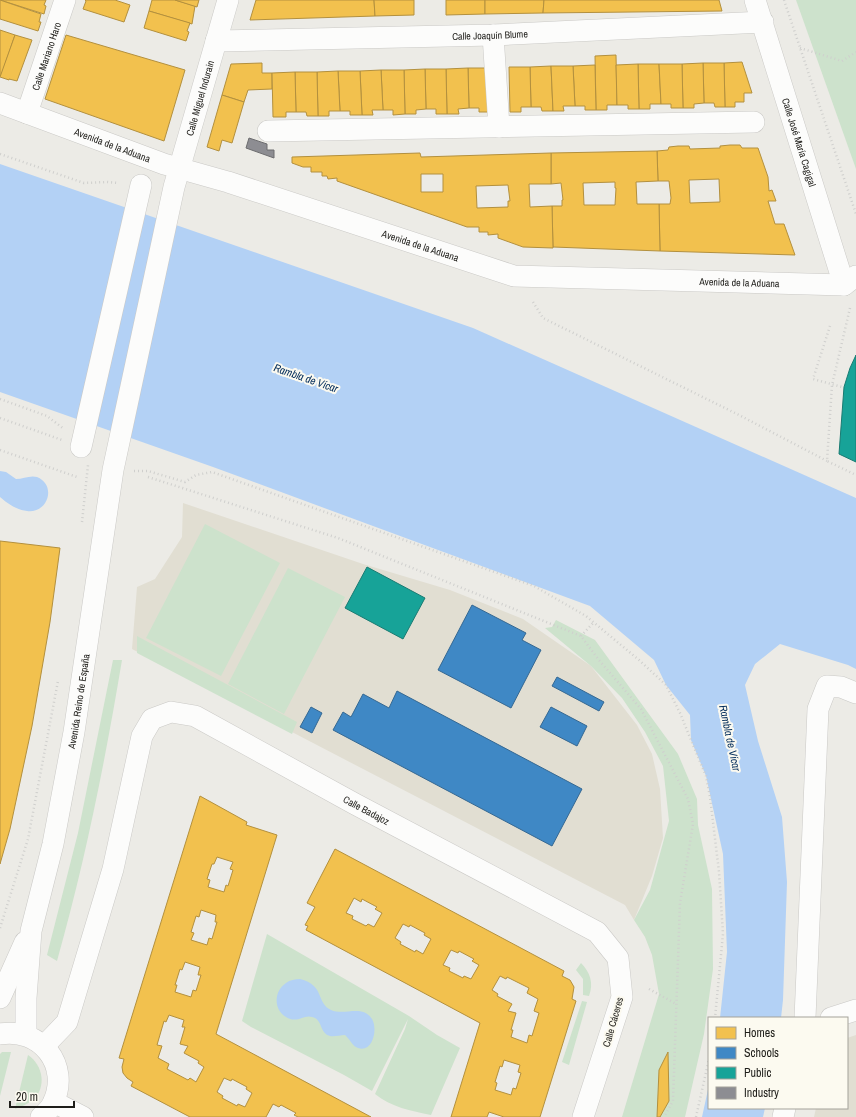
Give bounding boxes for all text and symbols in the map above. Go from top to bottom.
street label: Calle Mariano Haro [29,20,64,92]
street label: Calle Joaquín Blume [452,27,529,42]
street label: Calle Miguel Indurain [183,59,217,137]
street label: Calle José María Cagigal [779,96,819,188]
street label: Avenida de la Aduana [72,124,153,165]
street label: Avenida de la Aduana [379,226,461,264]
street label: Avenida de la Aduana [698,275,780,290]
water label: Rambla de Vícar [272,360,341,396]
street label: Avenida Reino de España [64,653,92,751]
water label: Rambla de Vícar [716,704,744,773]
street label: Calle Badajoz [341,792,392,828]
street label: Calle Cáceres [600,995,626,1049]
legend [708,1017,848,1109]
text: Homes [744,1025,775,1041]
text: Schools [744,1045,779,1061]
text: Public [744,1065,771,1081]
scale bar [10,1083,74,1109]
text: Industry [744,1085,779,1101]
text: 20 m [16,1089,38,1105]

